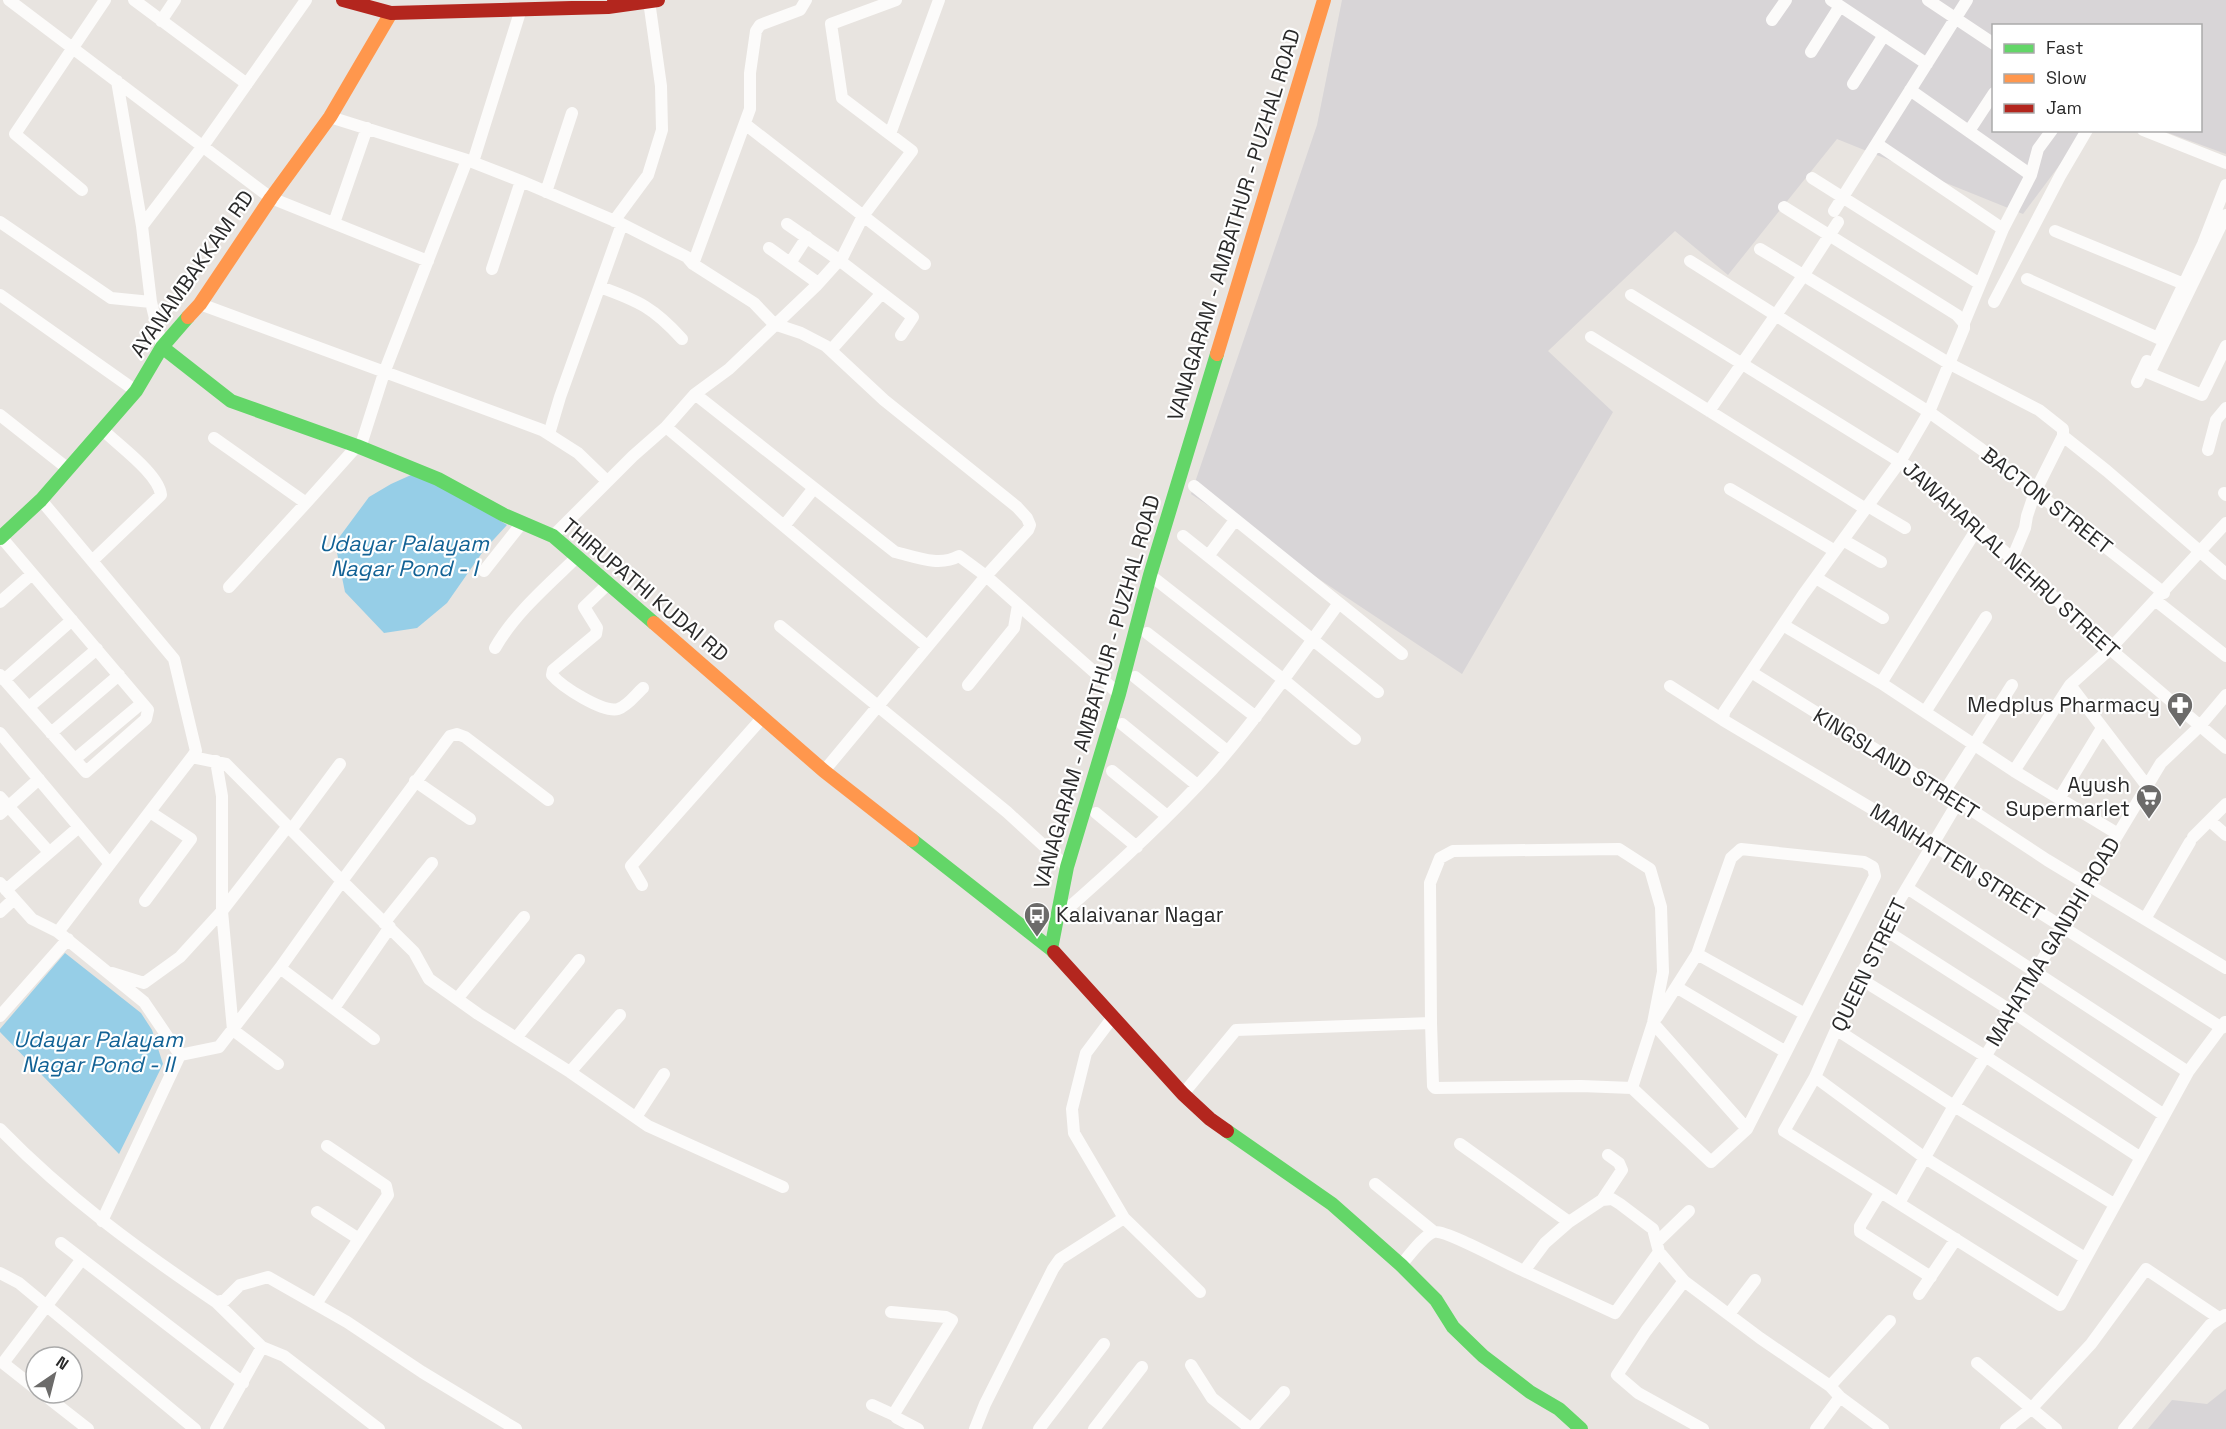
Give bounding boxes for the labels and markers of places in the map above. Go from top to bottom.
pharmacy icon: Medplus Pharmacy [2165,690,2195,728]
place label: Medplus Pharmacy [1967,691,2160,718]
place label: Ayush Supermarlet [2006,771,2130,822]
supermarket icon: Ayush Supermarlet [2134,782,2164,820]
bus stop icon: Kalaivanar Nagar [1022,900,1052,938]
place label: Kalaivanar Nagar [1056,901,1224,928]

